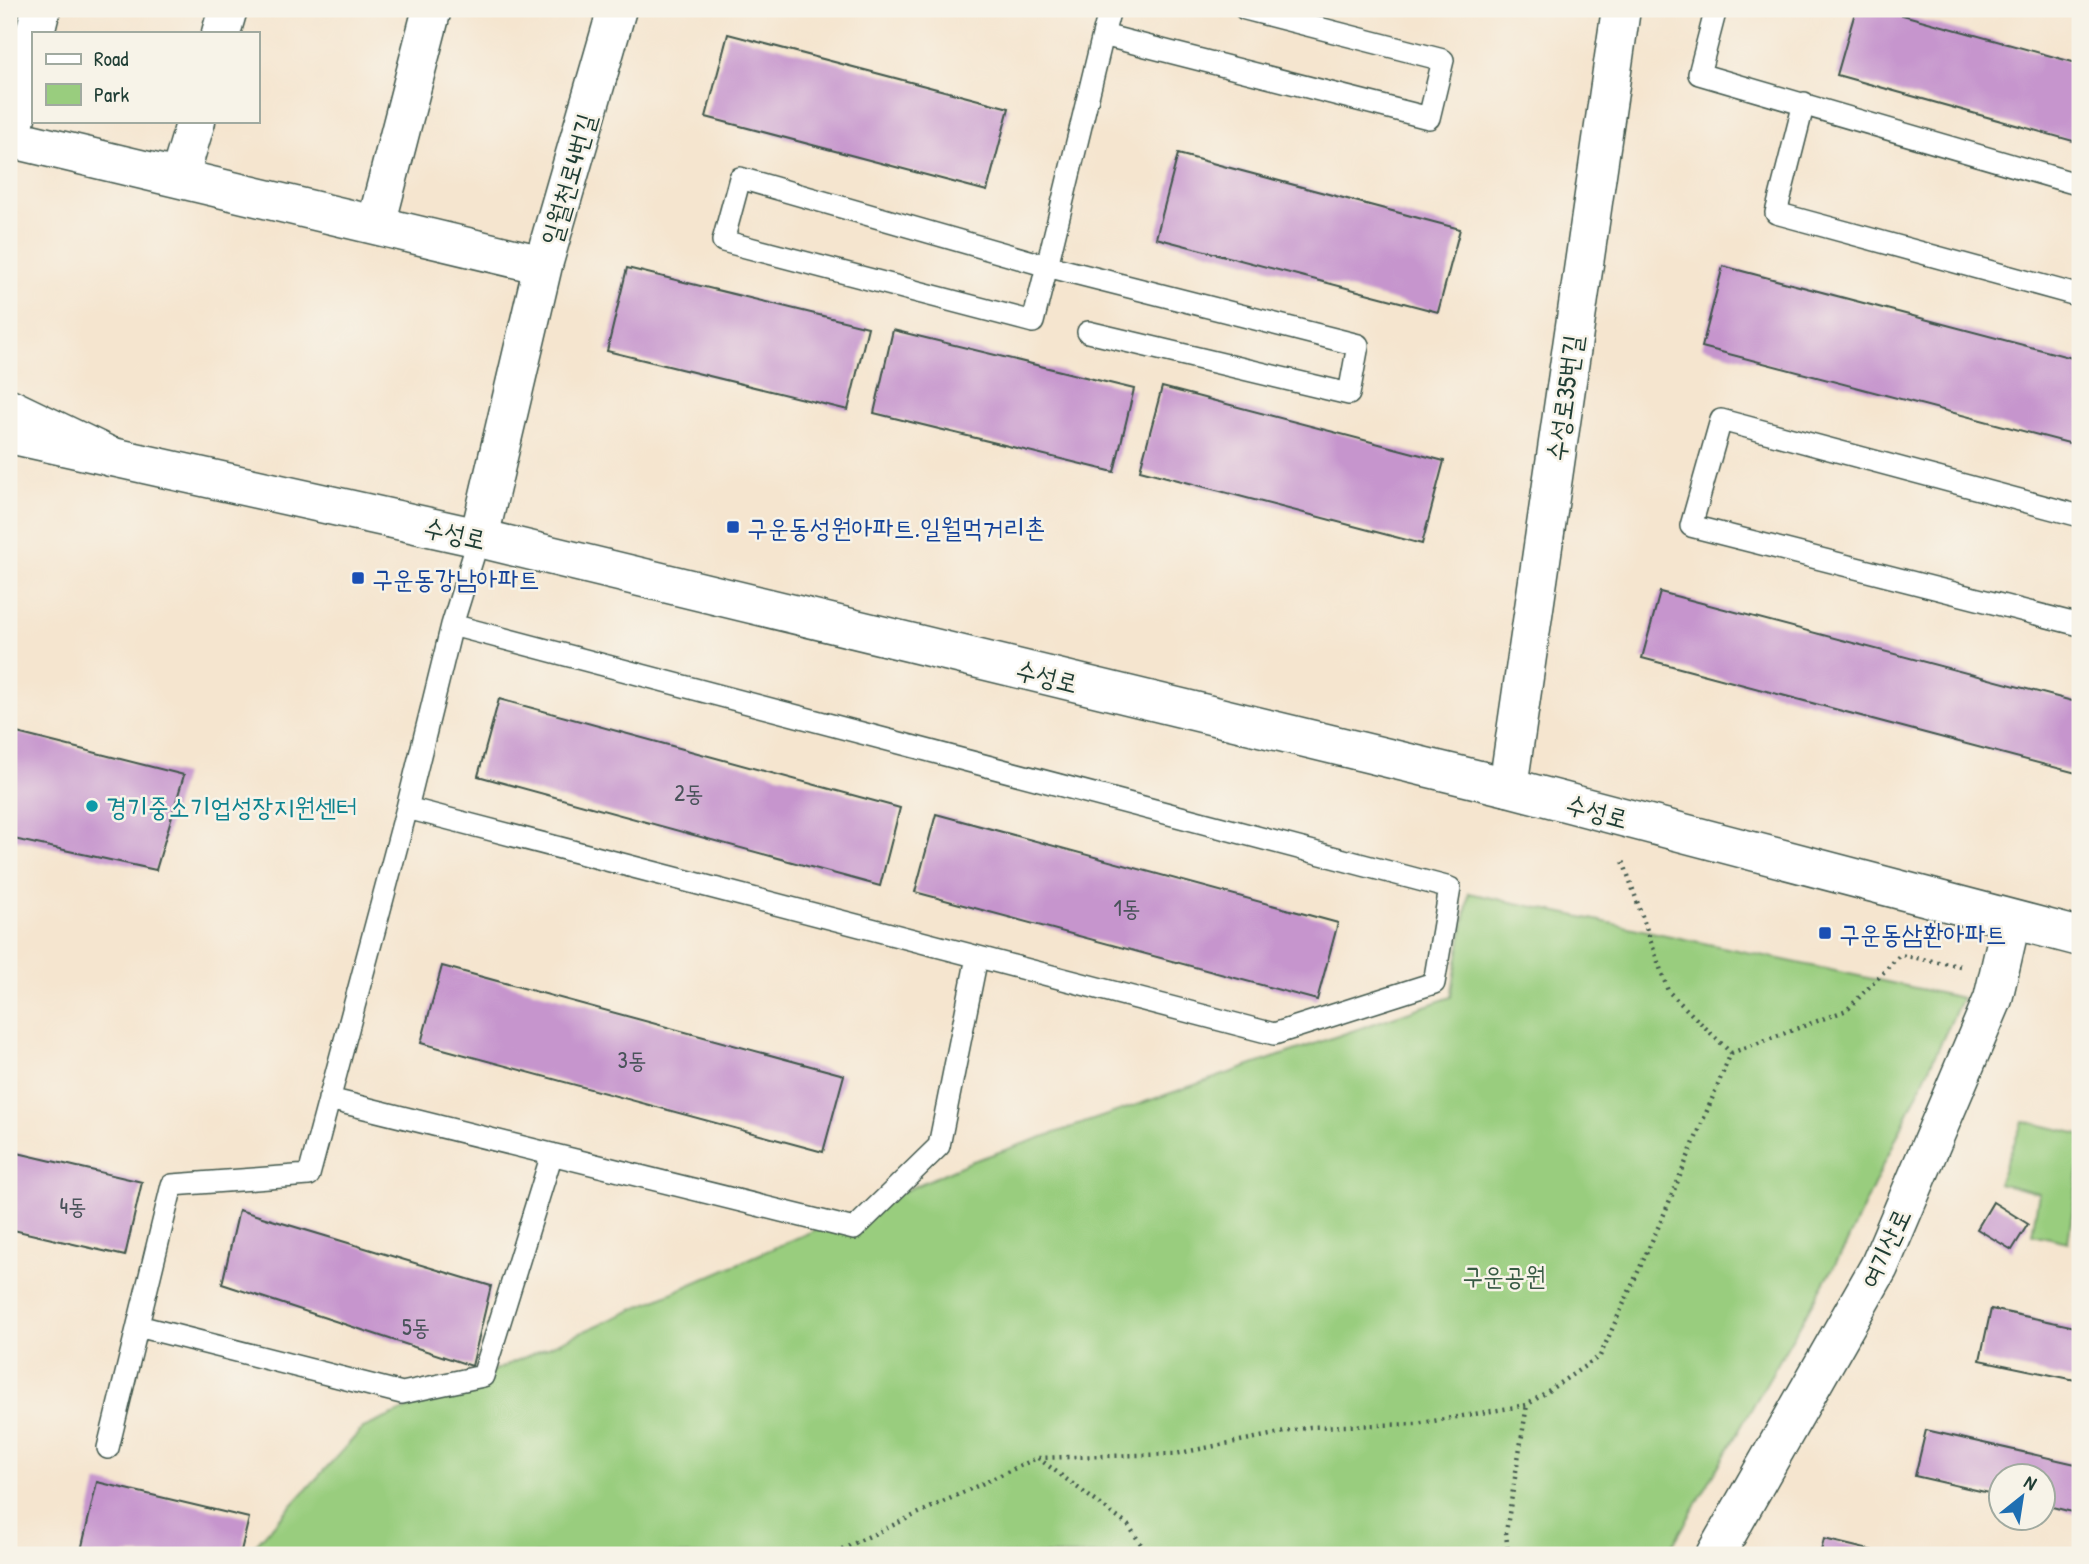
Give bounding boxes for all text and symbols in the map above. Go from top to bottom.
legend [32,32,259,122]
text: Road [94,44,128,73]
text: Park [94,80,129,109]
street label: 일월천로4번길 [533,109,603,249]
street label: 수성로35번길 [1538,332,1590,463]
street label: 수성로 [420,509,490,557]
place label: 구운동성원아파트.일월먹거리촌 [747,510,1045,545]
marker: 구운동성원아파트.일월먹거리촌 [725,519,741,535]
place label: 구운동강남아파트 [372,561,539,596]
marker: 구운동강남아파트 [350,570,366,586]
street label: 수성로 [1012,651,1082,701]
house number: 2동 [674,777,704,808]
street label: 수성로 [1562,786,1632,836]
place label: 경기중소기업성장지원센터 [106,789,357,824]
marker: 경기중소기업성장지원센터 [84,798,100,814]
house number: 1동 [1114,892,1140,923]
place label: 구운동삼환아파트 [1839,916,2006,951]
marker: 구운동삼환아파트 [1817,925,1833,941]
house number: 3동 [618,1044,646,1075]
house number: 4동 [59,1190,87,1221]
street label: 여기산로 [1851,1203,1919,1293]
park label: 구운공원 [1462,1258,1546,1293]
house number: 5동 [402,1311,430,1342]
north arrow [1988,1462,2058,1532]
text: N [2020,1468,2041,1496]

